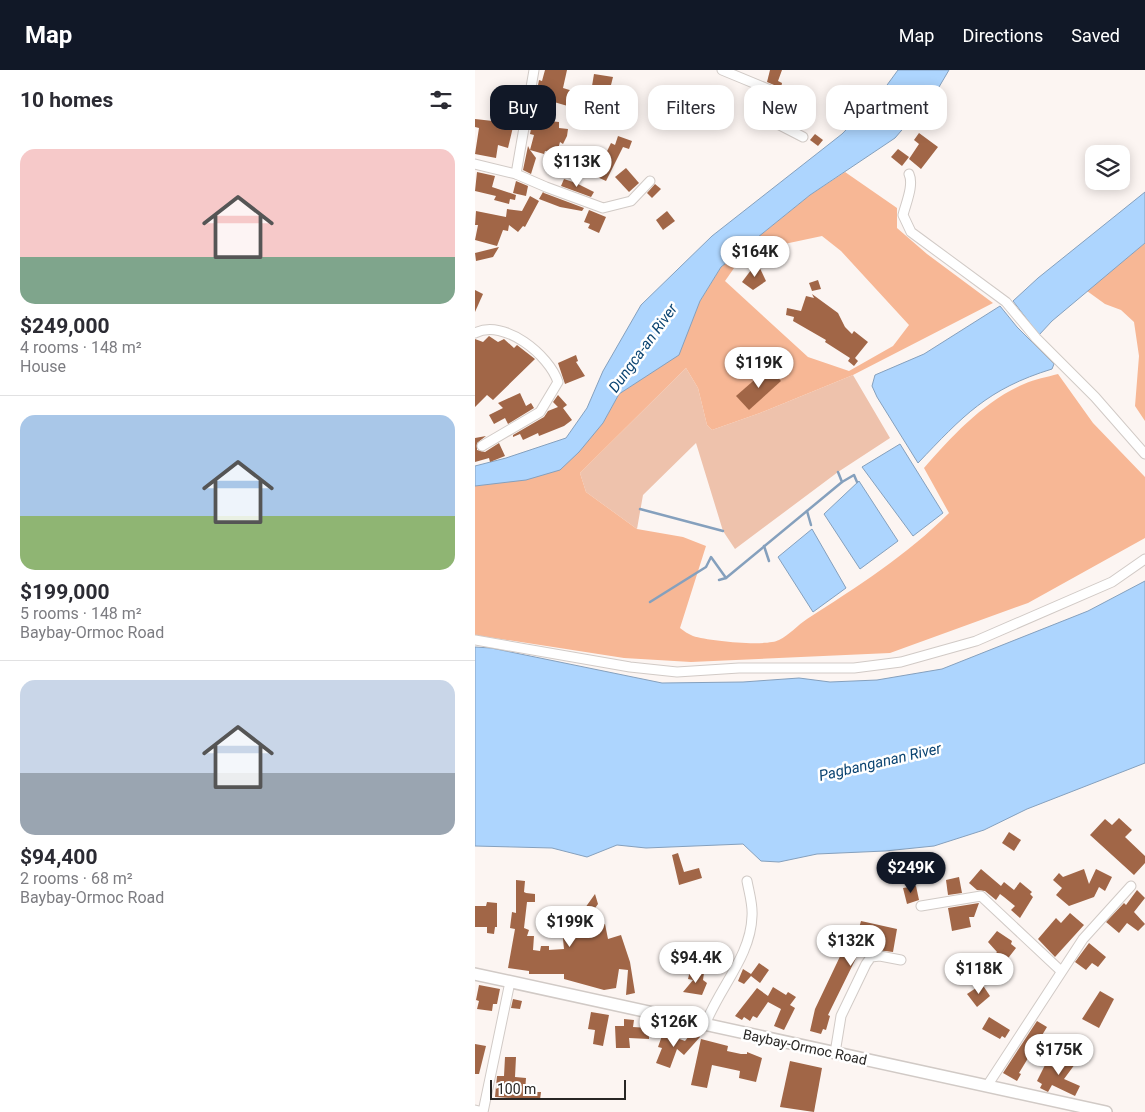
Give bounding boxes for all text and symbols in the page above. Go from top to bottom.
text: Map [25,21,72,49]
text: Map [899,25,934,46]
text: Directions [962,25,1043,46]
text: Saved [1071,25,1120,46]
chip: Buy [490,85,556,130]
chip: Rent [566,85,638,130]
chip: Filters [648,85,734,130]
chip: New [744,85,816,130]
chip: Apartment [826,85,947,130]
icon: filters [427,86,455,114]
text: 10 homes [20,88,113,112]
map controls [1085,145,1130,190]
button: layers [1085,145,1130,190]
pin: $113K [542,146,612,188]
text: $113K [554,152,600,171]
icon: home [193,182,283,272]
pin: $164K [720,236,790,278]
text: $164K [732,242,778,261]
water label: Dungca-an River [605,299,682,396]
text: $249,000 [20,314,110,338]
text: 4 rooms · 148 m² [20,338,142,357]
pin: $119K [724,346,794,389]
text: $119K [736,353,782,372]
text: House [20,357,66,376]
icon: home [193,447,283,537]
text: $199,000 [20,580,110,604]
text: 5 rooms · 148 m² [20,604,142,623]
text: Baybay-Ormoc Road [20,623,164,642]
icon: home [193,712,283,802]
water label: Pagbanganan River [817,739,944,785]
text: $94,400 [20,845,97,869]
pin: $249K [876,852,946,894]
text: $249K [888,858,934,877]
text: 2 rooms · 68 m² [20,869,133,888]
text: Baybay-Ormoc Road [20,888,164,907]
pin: $199K [535,906,605,948]
text: $199K [547,912,593,931]
pin: $132K [816,924,886,967]
text: $132K [828,931,874,950]
pin: $94.4K [655,942,737,984]
text: $94.4K [670,948,722,967]
pin: $118K [944,952,1014,995]
text: $118K [956,959,1002,978]
pin: $126K [639,1006,709,1048]
text: $126K [651,1012,697,1031]
street label: Baybay-Ormoc Road [742,1026,868,1068]
pin: $175K [1024,1034,1094,1076]
text: $175K [1036,1040,1082,1059]
scale bar [490,1077,626,1100]
text: 100 m [497,1081,536,1097]

